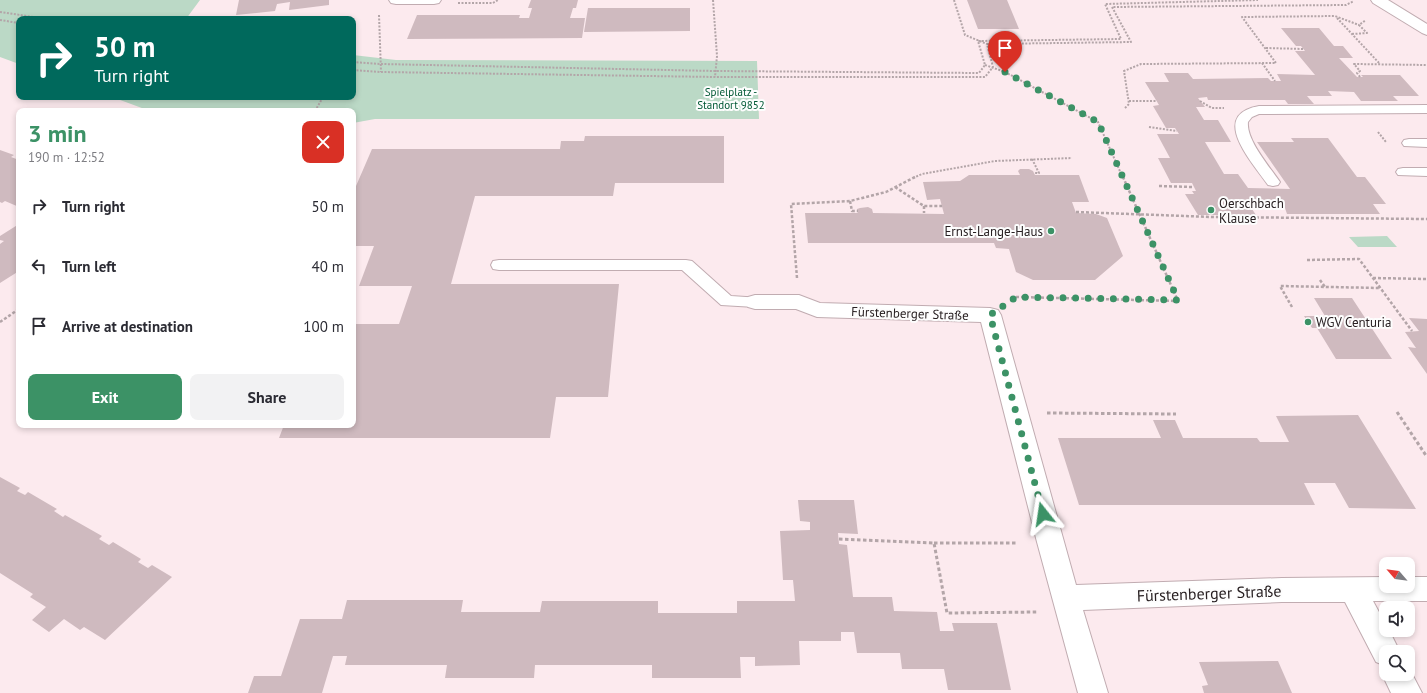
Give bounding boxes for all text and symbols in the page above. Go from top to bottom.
text: 50 m [94,28,155,65]
pin [988,31,1022,72]
icon: right [28,32,80,84]
icon: arrive [994,37,1016,59]
text: Turn right [94,64,169,87]
park label: Spielplatz - Standort 9852 [697,85,765,112]
text: 3 min [28,118,87,149]
button: close [302,121,344,163]
text: 190 m · 12:52 [28,149,105,166]
icon: right [28,195,50,217]
place label: Oerschbach Klause [1219,195,1284,227]
text: Turn right [62,197,125,216]
text: 50 m [311,197,344,216]
marker: Oerschbach Klause [1206,205,1216,215]
place label: Ernst-Lange-Haus [944,223,1043,240]
marker: Ernst-Lange-Haus [1046,226,1056,236]
icon: left [28,255,50,277]
text: Turn left [62,257,116,276]
text: 40 m [311,257,344,276]
street label: Fürstenberger Straße [851,303,969,324]
place label: WGV Centuria [1316,314,1391,331]
icon: arrive [28,315,50,337]
text: Arrive at destination [62,317,193,336]
text: 100 m [303,317,344,336]
marker: WGV Centuria [1303,317,1313,327]
button: Exit [28,374,182,420]
button: Share [190,374,344,420]
position arrow [1022,493,1064,535]
north arrow [1379,557,1415,593]
map controls [1379,557,1415,681]
street label: Fürstenberger Straße [1136,580,1282,606]
button: sound [1379,601,1415,637]
button: search [1379,645,1415,681]

